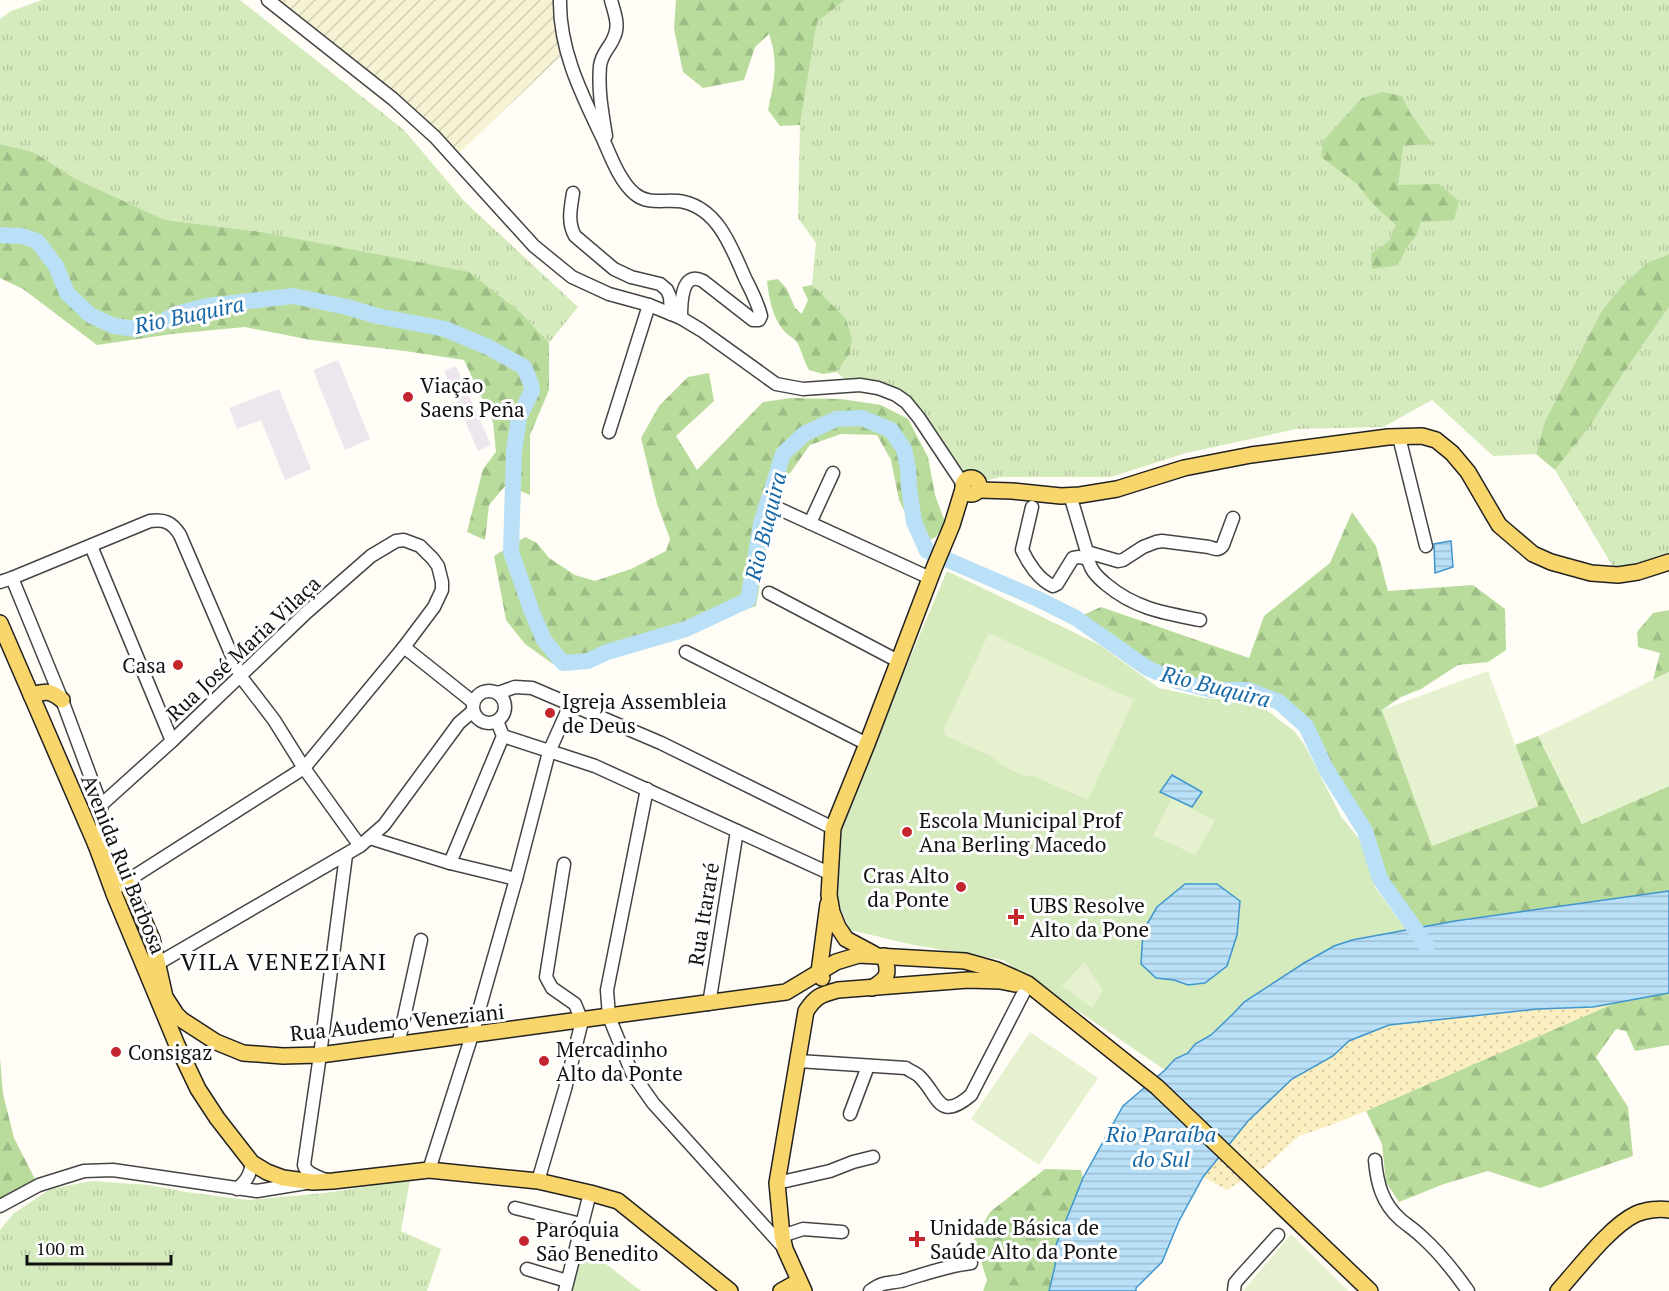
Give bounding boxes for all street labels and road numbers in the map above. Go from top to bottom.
street label: Rua José Maria Vilaça [160,569,326,727]
street label: Avenida Rui Barbosa [75,770,173,958]
street label: Rua Itararé [681,860,725,968]
street label: Rua Audemo Veneziani [288,997,506,1047]

